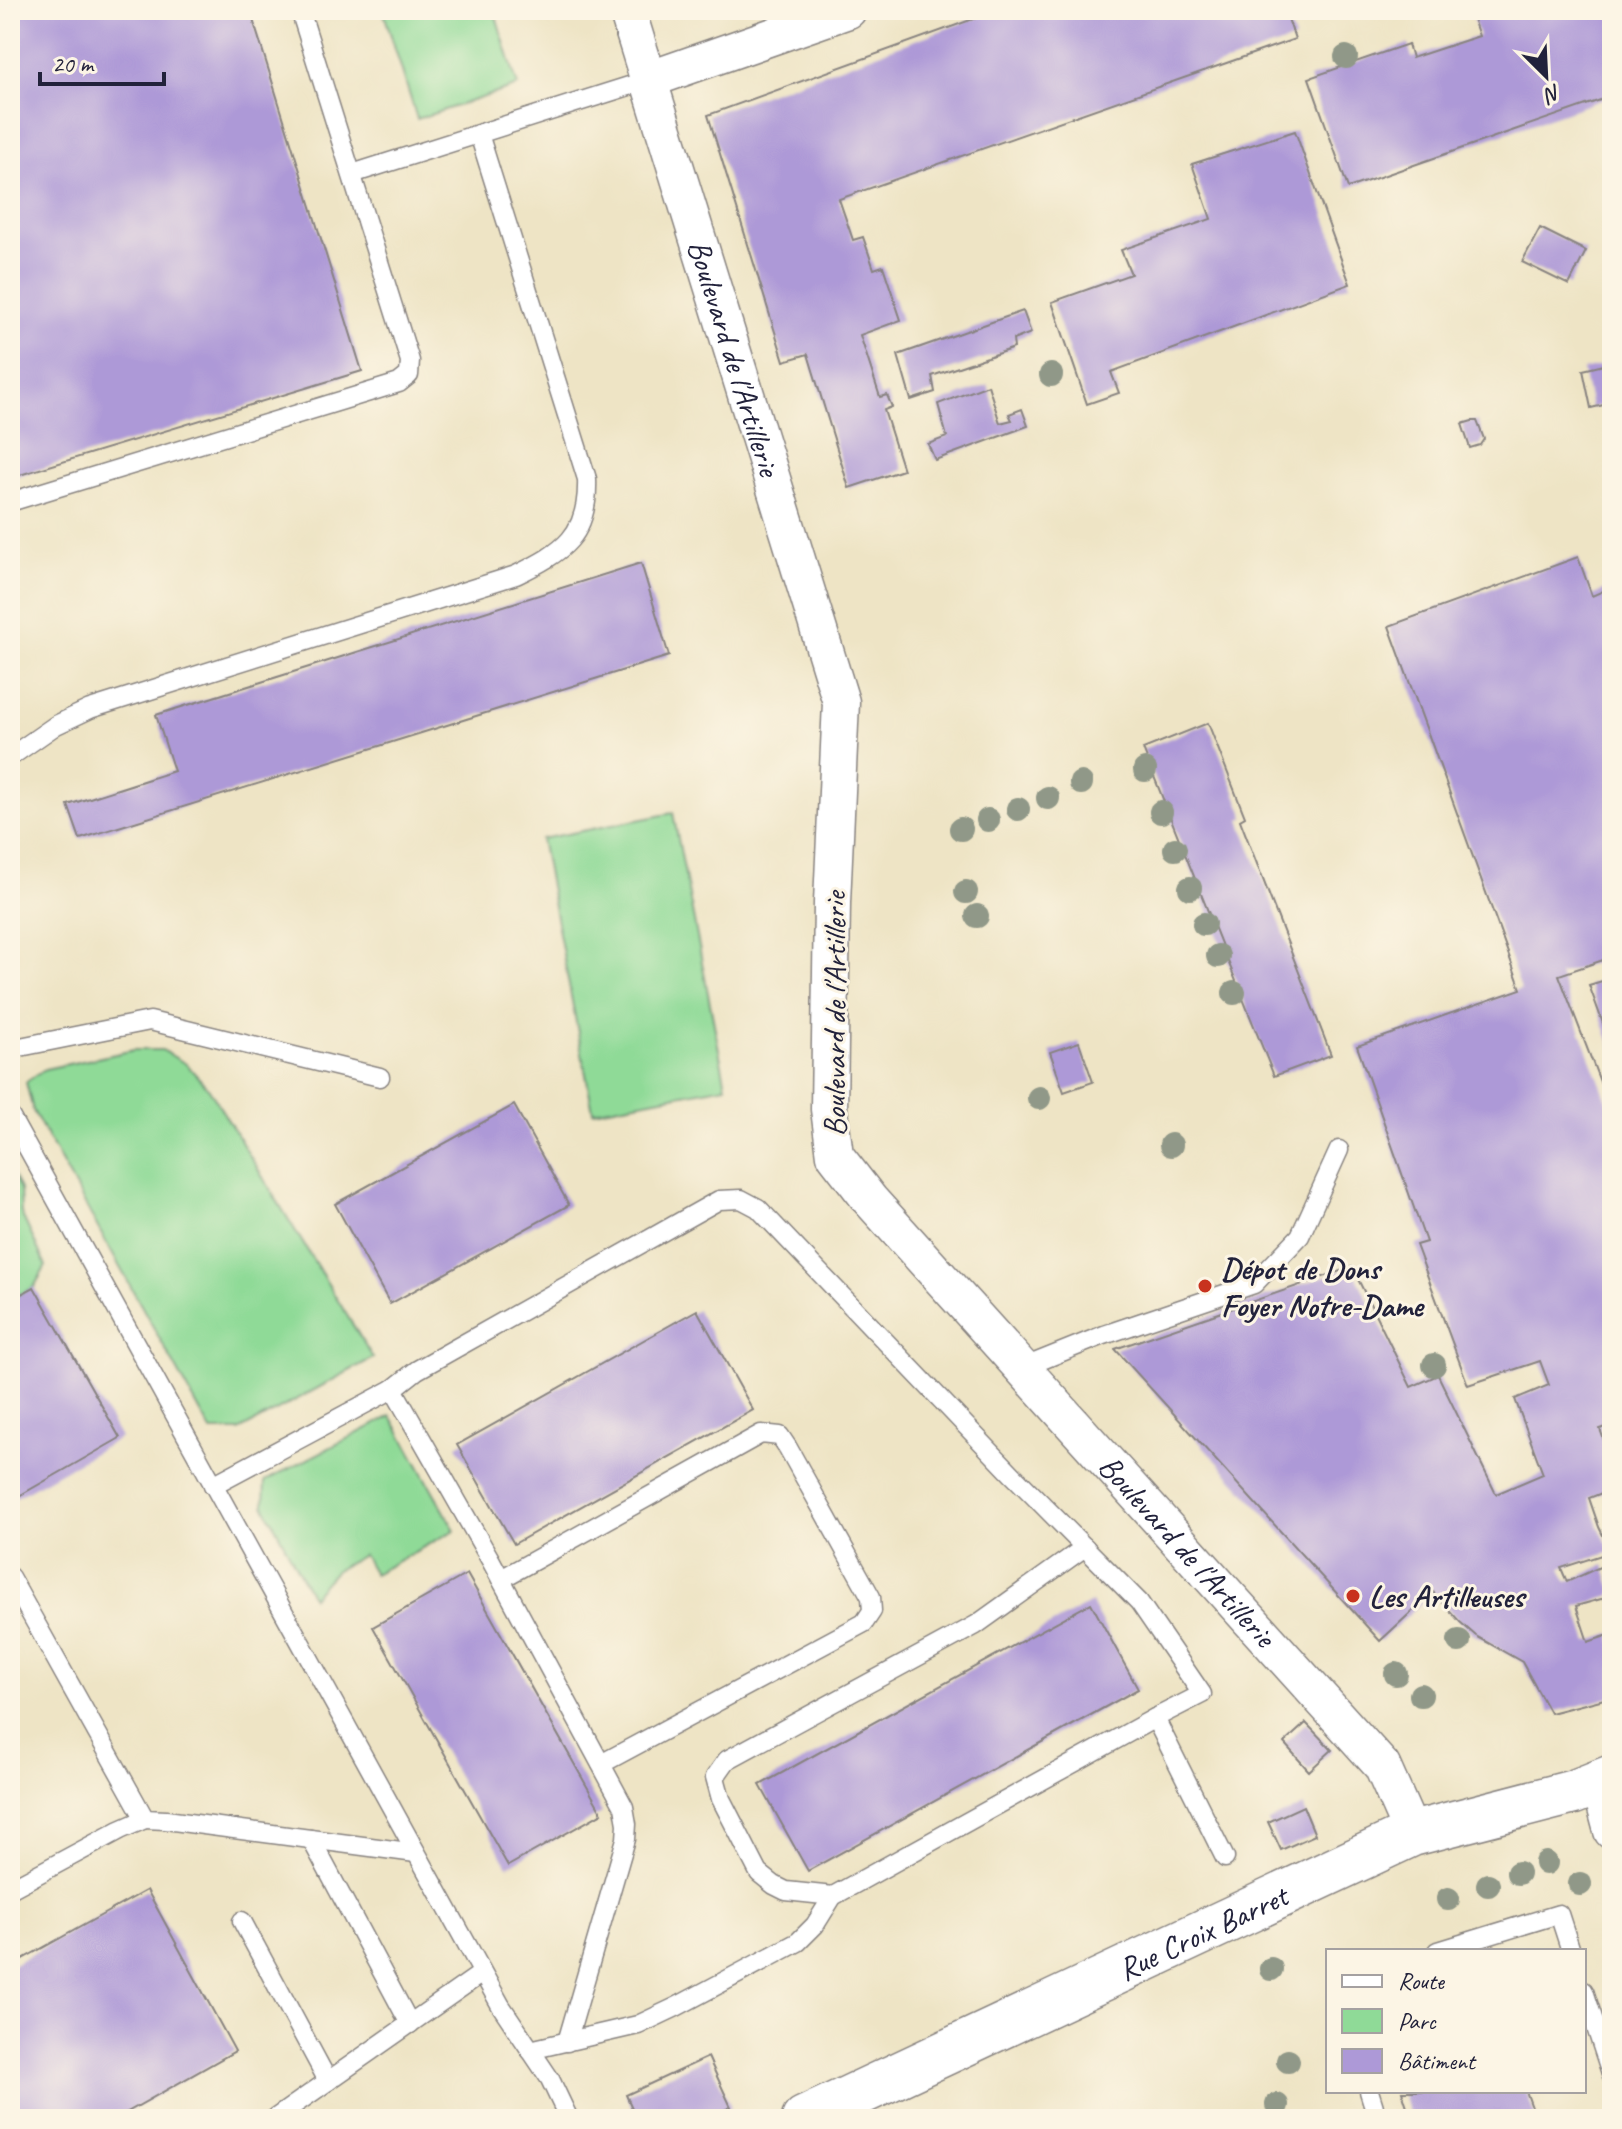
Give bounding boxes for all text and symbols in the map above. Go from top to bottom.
scale bar [40,36,164,86]
north arrow [1506,36,1586,116]
text: 20 m [52,49,95,79]
text: N [1539,78,1566,110]
street label: Boulevard de l'Artillerie [679,235,791,483]
street label: Boulevard de l'Artillerie [814,889,855,1136]
place label: Dépot de Dons Foyer Notre-Dame [1221,1248,1425,1326]
marker: Dépot de Dons Foyer Notre-Dame [1196,1277,1214,1295]
street label: Boulevard de l'Artillerie [1090,1446,1286,1657]
place label: Les Artilleuses [1369,1576,1527,1617]
marker: Les Artilleuses [1344,1587,1362,1605]
street label: Rue Croix Barret [1111,1874,1297,1990]
legend [1326,1949,1586,2093]
text: Route [1398,1966,1446,1996]
text: Parc [1398,2006,1437,2036]
text: Bâtiment [1398,2046,1477,2076]

